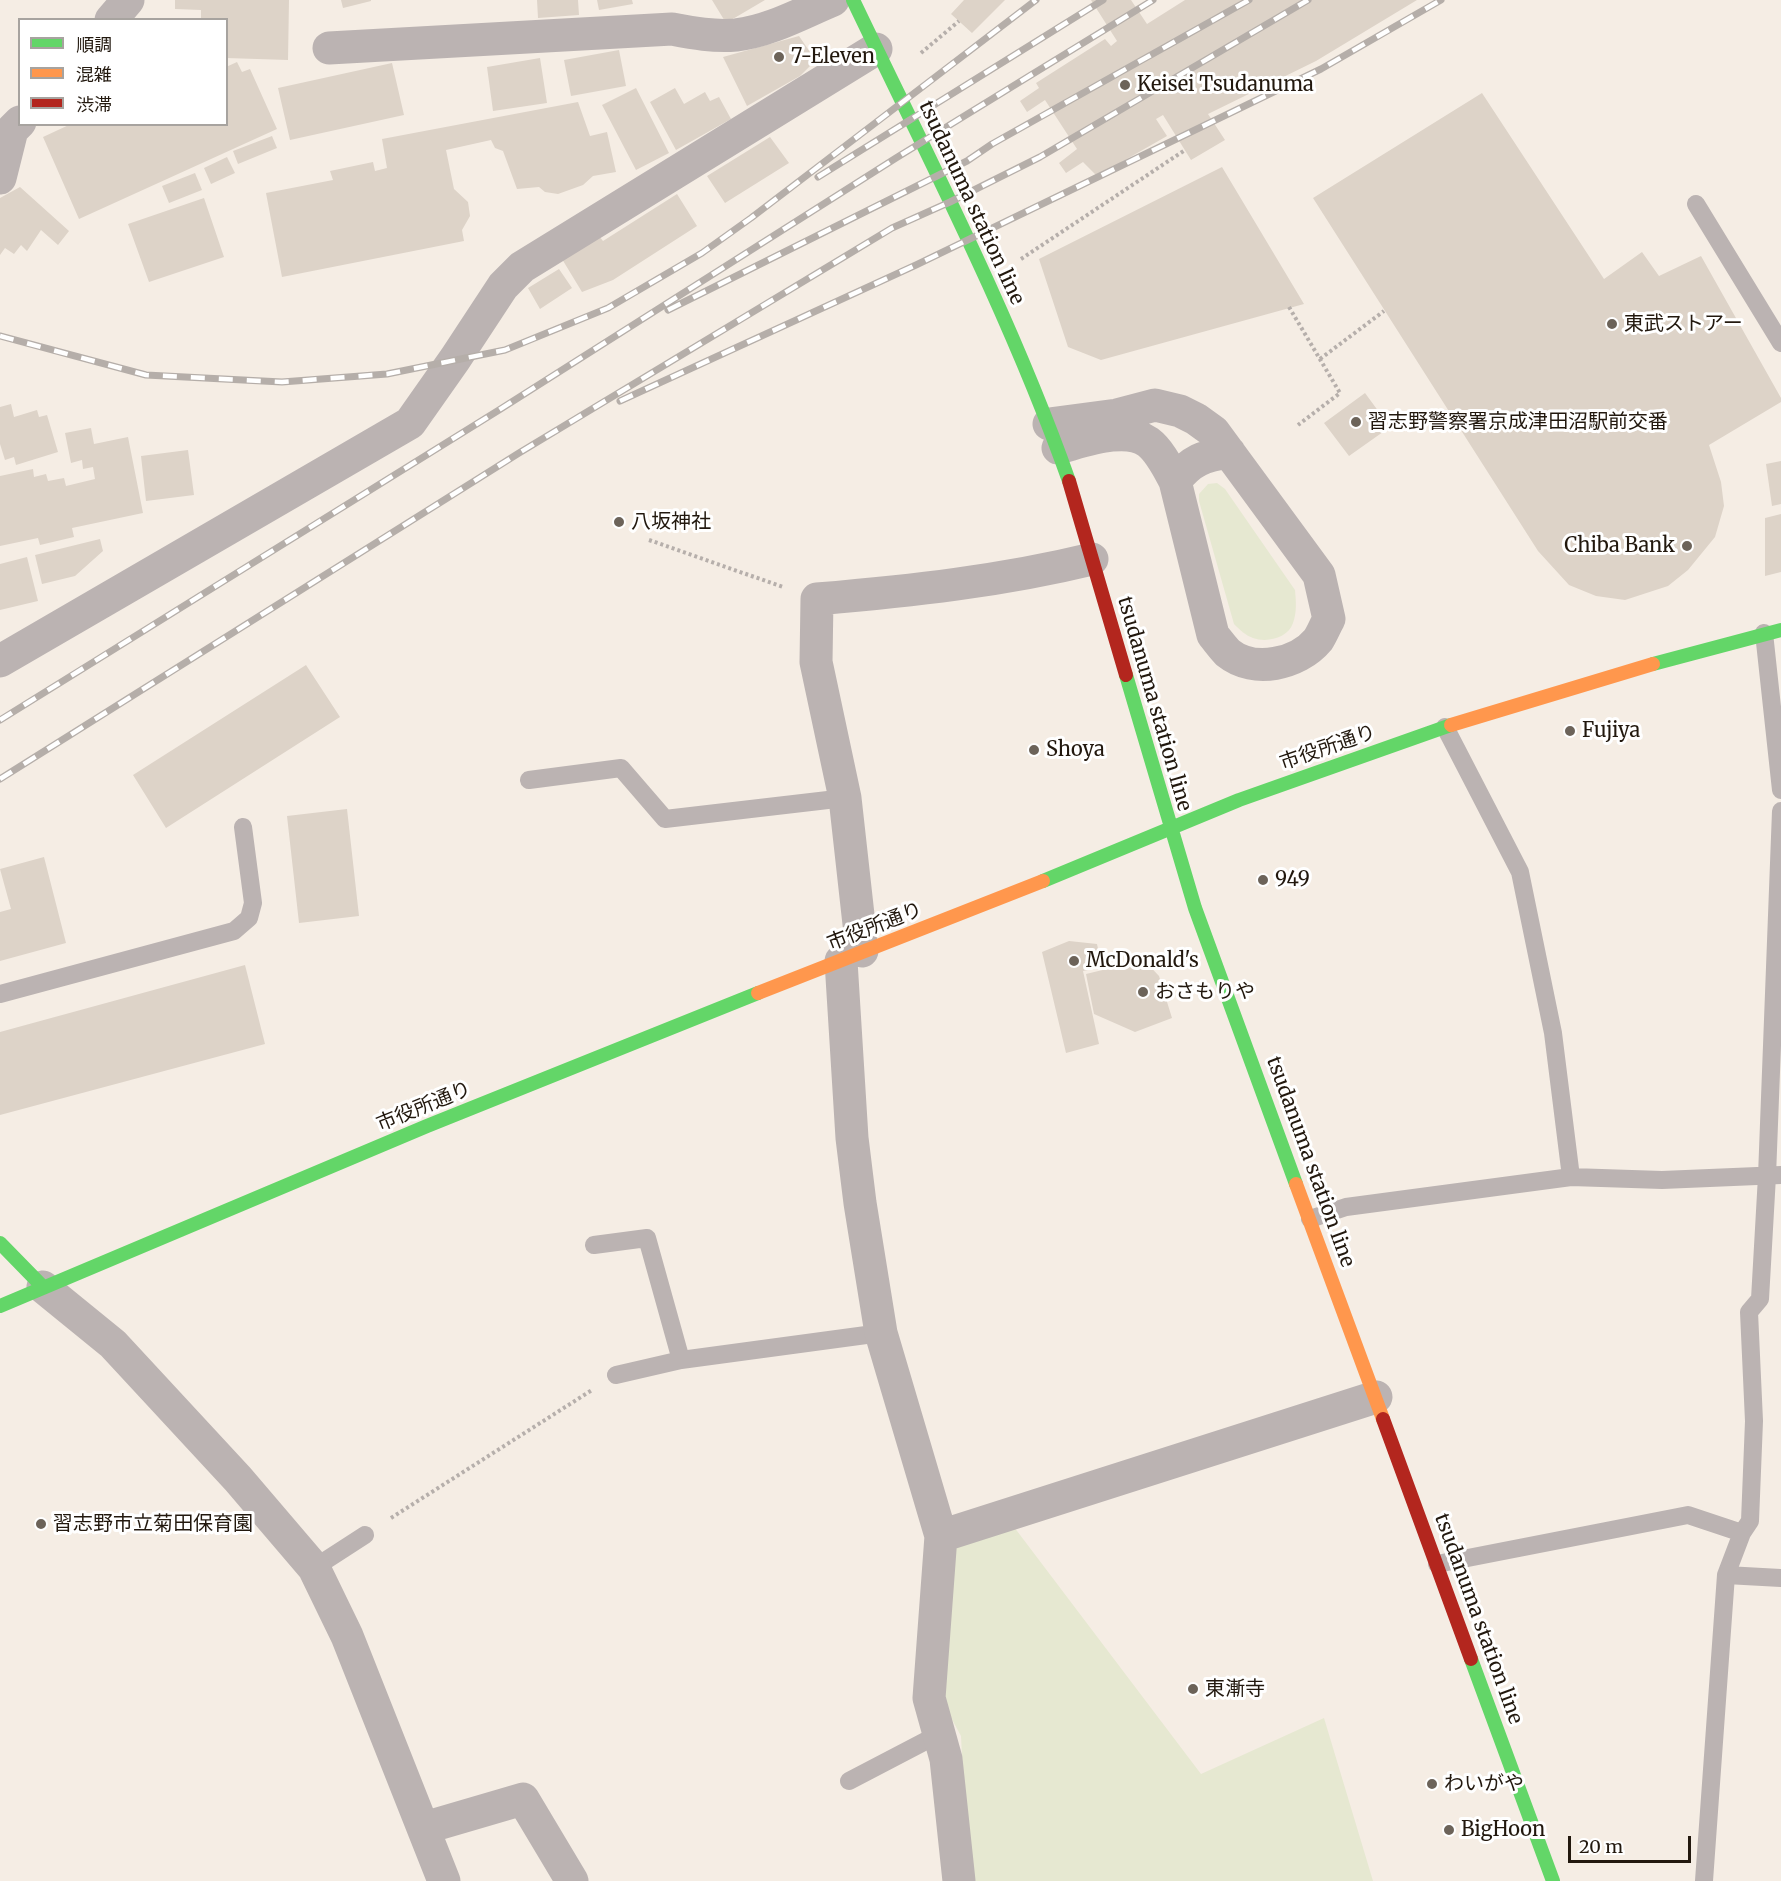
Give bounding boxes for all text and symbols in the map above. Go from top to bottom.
legend [18,18,228,126]
text: 順調 [76,33,112,56]
place label: 7-Eleven [791,45,875,69]
marker: 7-Eleven [772,50,786,64]
text: 混雑 [76,63,112,86]
place label: Keisei Tsudanuma [1137,73,1314,97]
marker: Keisei Tsudanuma [1118,78,1132,92]
text: 渋滞 [76,93,112,116]
street label: tsudanuma station line [913,97,1029,309]
place label: 東武ストアー [1624,312,1743,336]
marker: 東武ストアー [1605,317,1619,331]
place label: 習志野警察署京成津田沼駅前交番 [1368,410,1668,434]
marker: 習志野警察署京成津田沼駅前交番 [1349,415,1363,429]
place label: 八坂神社 [631,510,711,534]
marker: 八坂神社 [612,515,626,529]
place label: Chiba Bank [1564,534,1675,558]
marker: Chiba Bank [1680,539,1694,553]
street label: tsudanuma station line [1112,594,1196,814]
place label: Fujiya [1582,719,1640,743]
street label: 市役所通り [1277,720,1379,776]
marker: Fujiya [1563,724,1577,738]
place label: Shoya [1046,738,1105,762]
marker: Shoya [1027,743,1041,757]
place label: 949 [1275,868,1310,892]
marker: 949 [1256,873,1270,887]
street label: 市役所通り [824,898,926,956]
place label: McDonald's [1086,949,1199,973]
marker: McDonald's [1067,954,1081,968]
place label: おさもりや [1155,980,1255,1004]
marker: おさもりや [1136,985,1150,999]
street label: tsudanuma station line [1261,1054,1359,1270]
street label: 市役所通り [373,1077,475,1137]
street label: tsudanuma station line [1429,1511,1527,1727]
place label: 習志野市立菊田保育園 [53,1512,253,1536]
marker: 習志野市立菊田保育園 [34,1517,48,1531]
place label: 東漸寺 [1205,1677,1265,1701]
marker: 東漸寺 [1186,1682,1200,1696]
place label: わいがや [1444,1772,1524,1796]
marker: わいがや [1425,1777,1439,1791]
place label: BigHoon [1461,1818,1545,1842]
marker: BigHoon [1442,1823,1456,1837]
scale bar [1571,1824,1694,1862]
text: 20 m [1579,1835,1623,1858]

